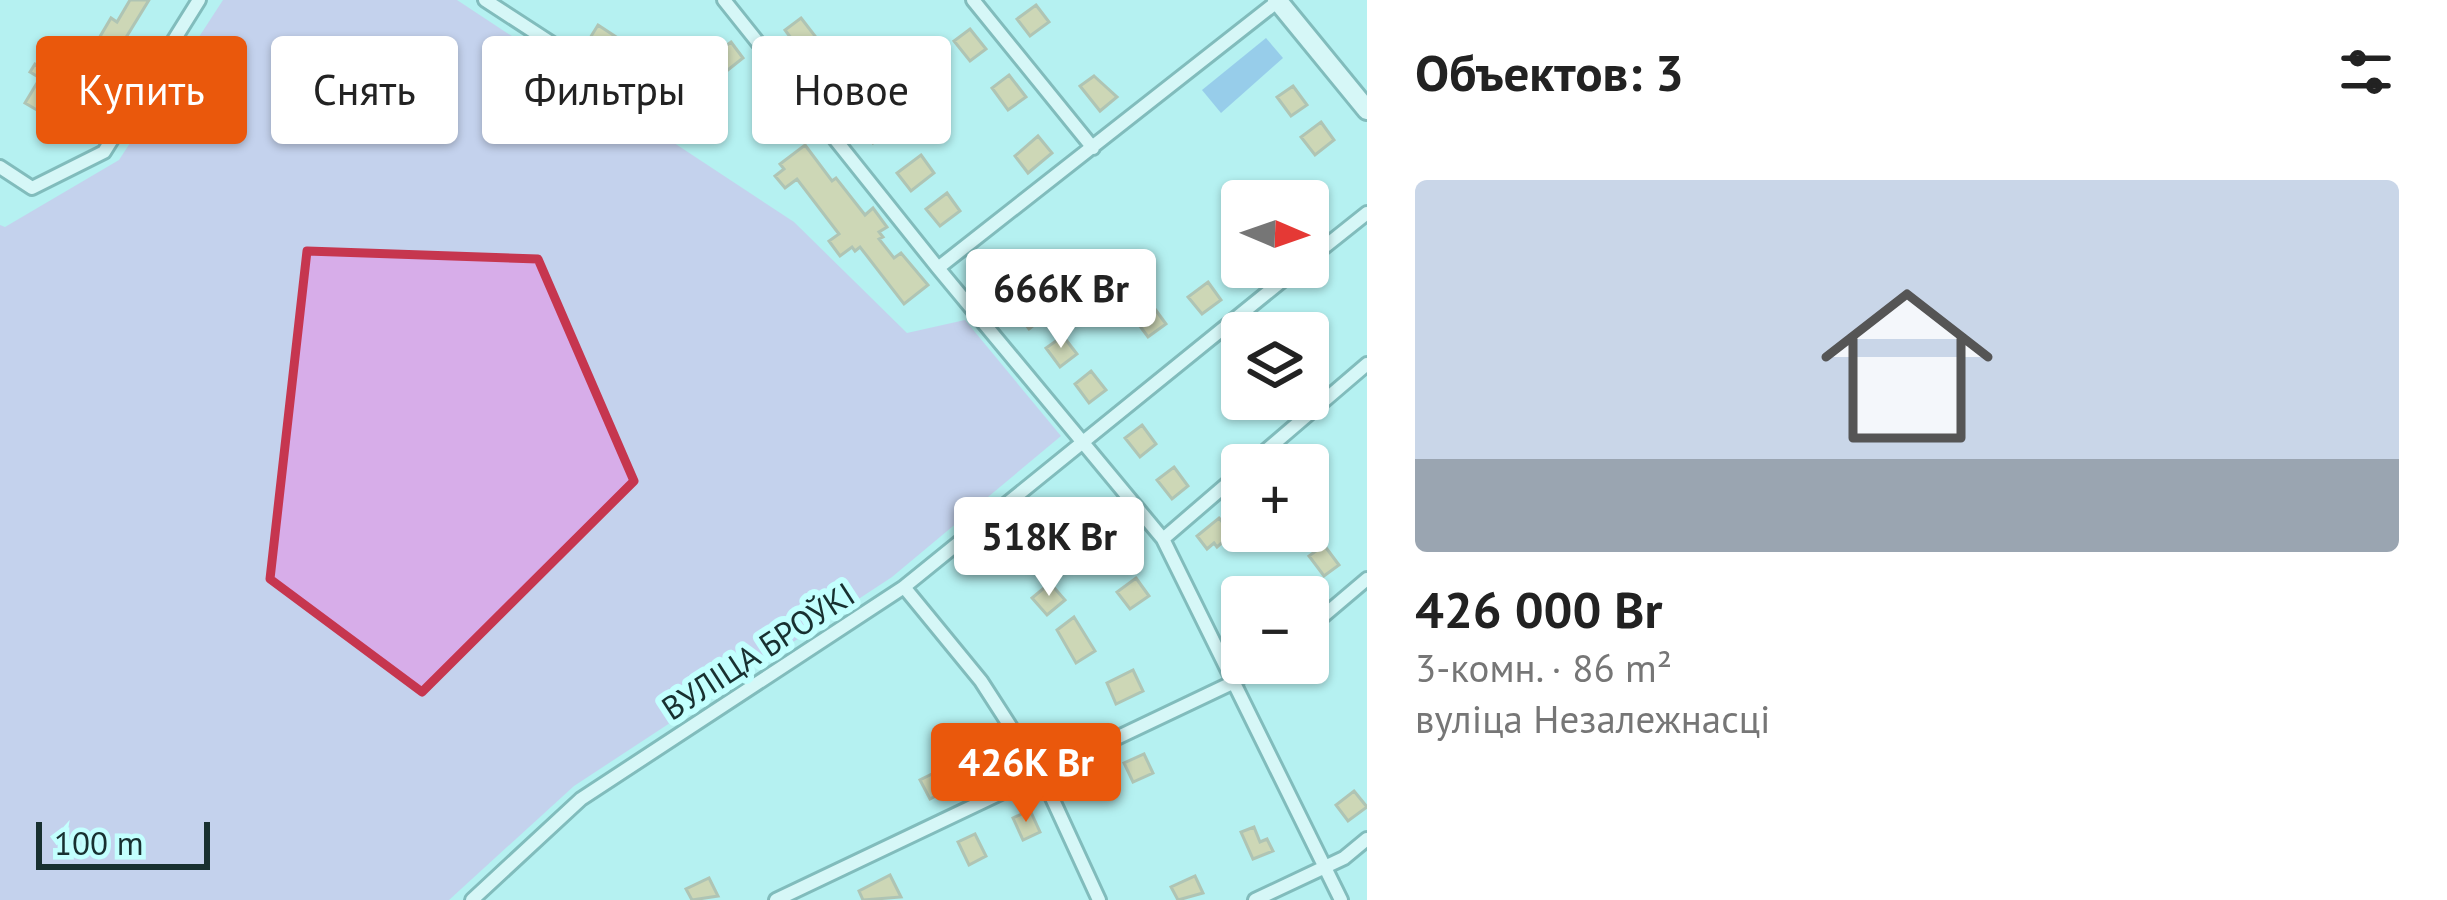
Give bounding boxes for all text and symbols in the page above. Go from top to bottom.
chip: Купить [36,36,247,144]
chip: Снять [271,36,458,144]
chip: Фильтры [482,36,728,144]
chip: Новое [752,36,951,144]
text: Объектов: 3 [1415,39,1684,105]
icon: filters [2333,39,2399,105]
north arrow [1221,180,1329,288]
map controls [1221,180,1329,684]
pin: 666K Br [950,249,1172,351]
icon: home [1799,258,2015,474]
text: 666K Br [993,262,1129,313]
button: layers [1221,312,1329,420]
button: + [1221,444,1329,552]
pin: 518K Br [938,497,1160,599]
text: 518K Br [981,510,1117,561]
street label: ВУЛІЦА БРОЎКІ [653,572,862,729]
button: − [1221,576,1329,684]
text: 426 000 Br [1415,576,1662,642]
text: 3-комн. · 86 m² [1415,642,1672,693]
text: вуліца Незалежнасці [1415,693,1771,744]
pin: 426K Br [915,723,1137,825]
text: 426K Br [958,736,1094,787]
scale bar [36,816,210,869]
text: 100 m [54,821,144,864]

